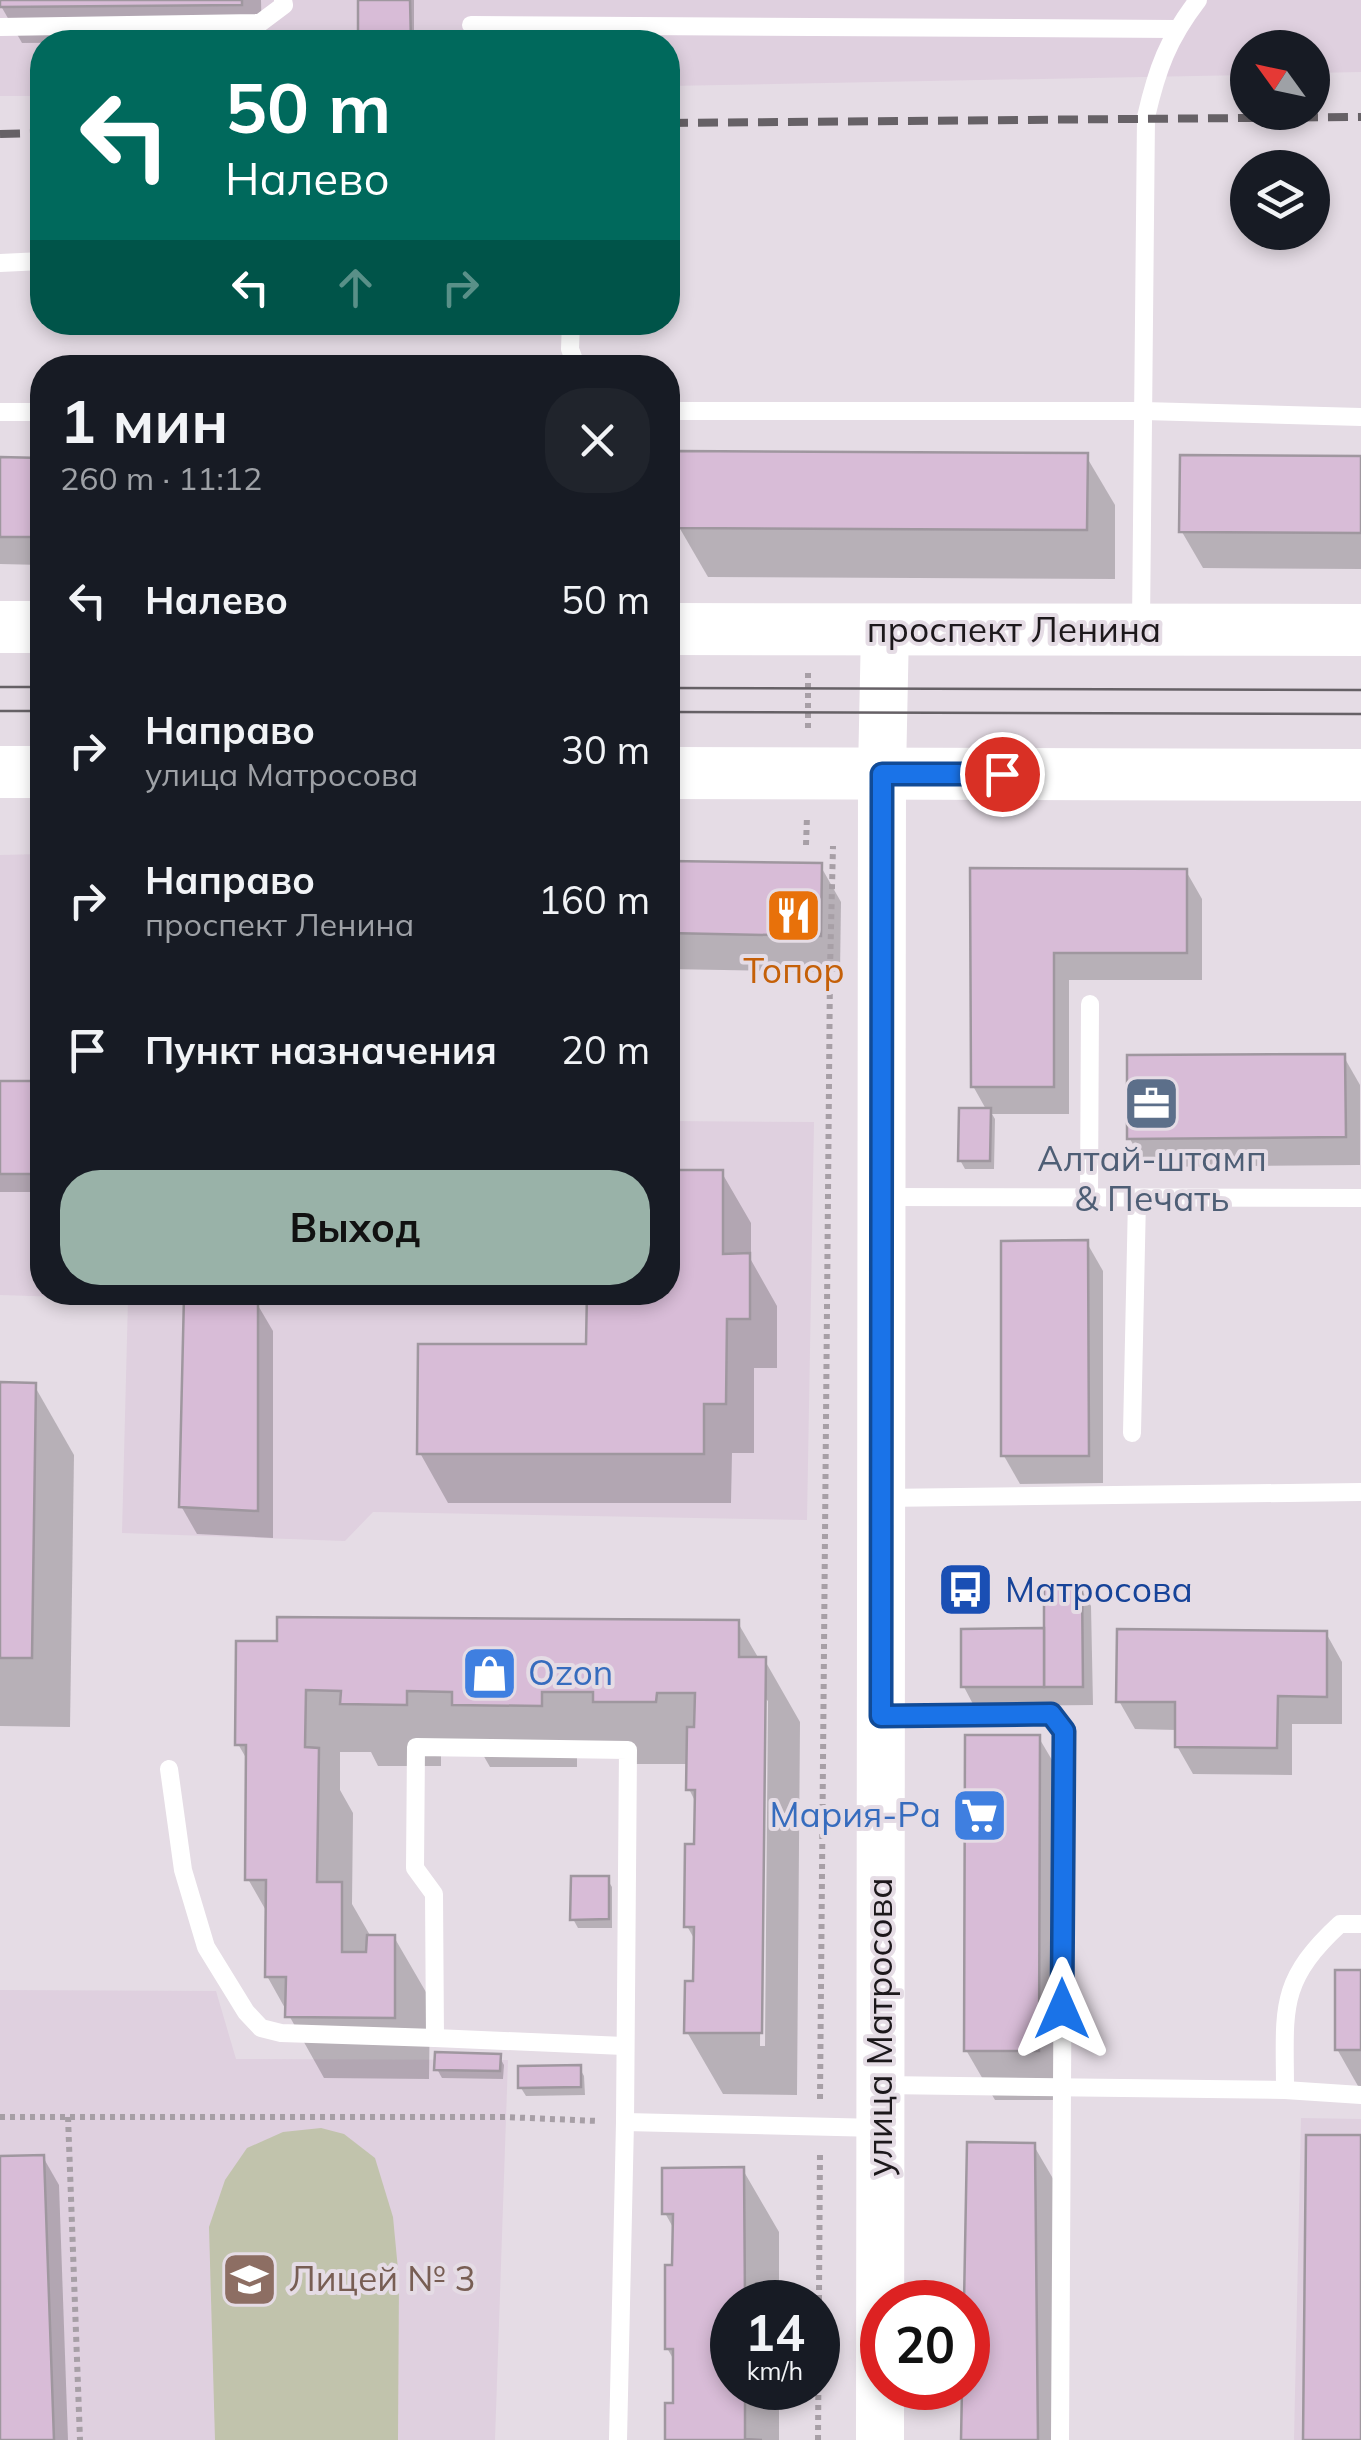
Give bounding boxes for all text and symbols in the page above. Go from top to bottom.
north arrow [1230,30,1330,130]
map controls [1230,30,1330,250]
text: 50 m [225,63,391,151]
icon: left [60,70,190,200]
text: Налево [225,150,390,206]
button: layers [1230,150,1330,250]
icon: left [223,260,278,315]
icon: ahead [328,260,383,315]
icon: right [433,260,488,315]
text: 1 мин [60,383,228,458]
button: close [545,388,650,493]
text: 260 m · 11:12 [60,458,262,498]
icon: left [60,573,115,628]
text: Налево [145,576,288,624]
text: 50 m [561,576,650,624]
street label: проспект Ленина [867,607,1161,651]
text: Направо [145,706,315,754]
icon: right [60,723,115,778]
text: 30 m [561,726,650,774]
pin [960,732,1045,817]
icon: arrive [975,747,1030,802]
text: улица Матросова [145,754,418,794]
text: Направо [145,856,315,904]
icon: right [60,873,115,928]
text: 160 m [538,876,650,924]
restaurant icon: Топор [764,885,824,945]
text: проспект Ленина [145,904,414,944]
place label: Топор [743,948,845,992]
icon: arrive [60,1023,115,1078]
text: Пункт назначения [145,1026,497,1074]
text: 20 m [561,1026,650,1074]
office icon: Алтай-штамп & Печать [1122,1073,1182,1133]
place label: Алтай-штамп & Печать [1037,1136,1267,1220]
button: Выход [60,1170,650,1285]
bus stop icon: Матросова [936,1560,996,1620]
place label: Матросова [1005,1567,1193,1611]
shop icon: Ozon [459,1643,519,1703]
place label: Ozon [528,1650,613,1694]
supermarket icon: Мария-Ра [950,1785,1010,1845]
place label: Мария-Ра [770,1792,941,1836]
street label: улица Матросова [857,1877,901,2177]
position arrow [1010,1957,1114,2061]
school or university icon: Лицей № 3 [220,2249,280,2309]
place label: Лицей № 3 [289,2256,475,2300]
speed limit sign: 20 [860,2280,990,2410]
text: 14 [745,2301,805,2364]
text: km/h [747,2355,803,2386]

